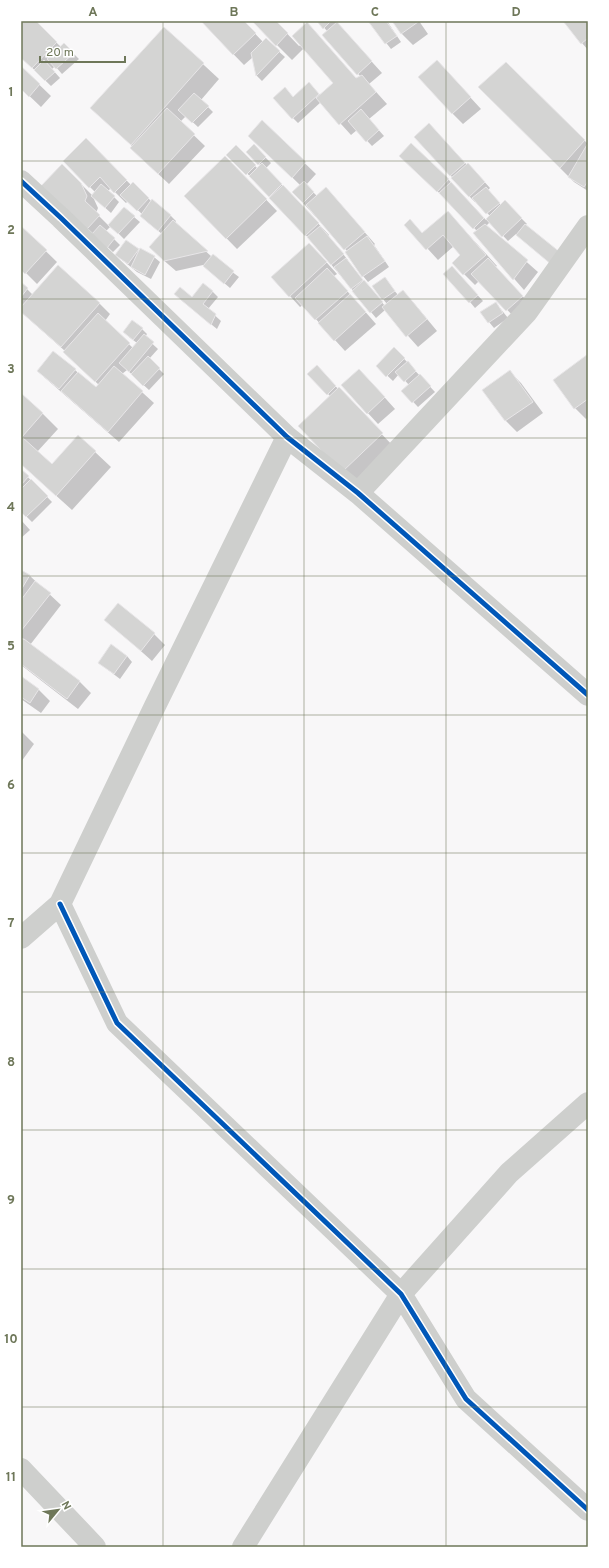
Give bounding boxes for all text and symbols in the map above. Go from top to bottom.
text: A [88,5,98,21]
text: B [230,5,239,21]
text: C [371,5,379,21]
text: D [511,5,521,21]
scale bar [40,38,125,64]
text: 20 m [46,45,74,61]
text: 1 [8,85,14,101]
text: 2 [7,223,15,239]
text: 3 [7,362,15,378]
text: 4 [7,500,15,516]
text: 5 [7,639,15,655]
text: 6 [7,778,15,794]
text: 7 [8,916,15,932]
text: 8 [7,1055,15,1071]
text: 9 [7,1193,15,1209]
text: 10 [4,1332,18,1348]
text: 11 [6,1470,16,1486]
north arrow [38,1490,78,1530]
text: N [58,1499,74,1512]

